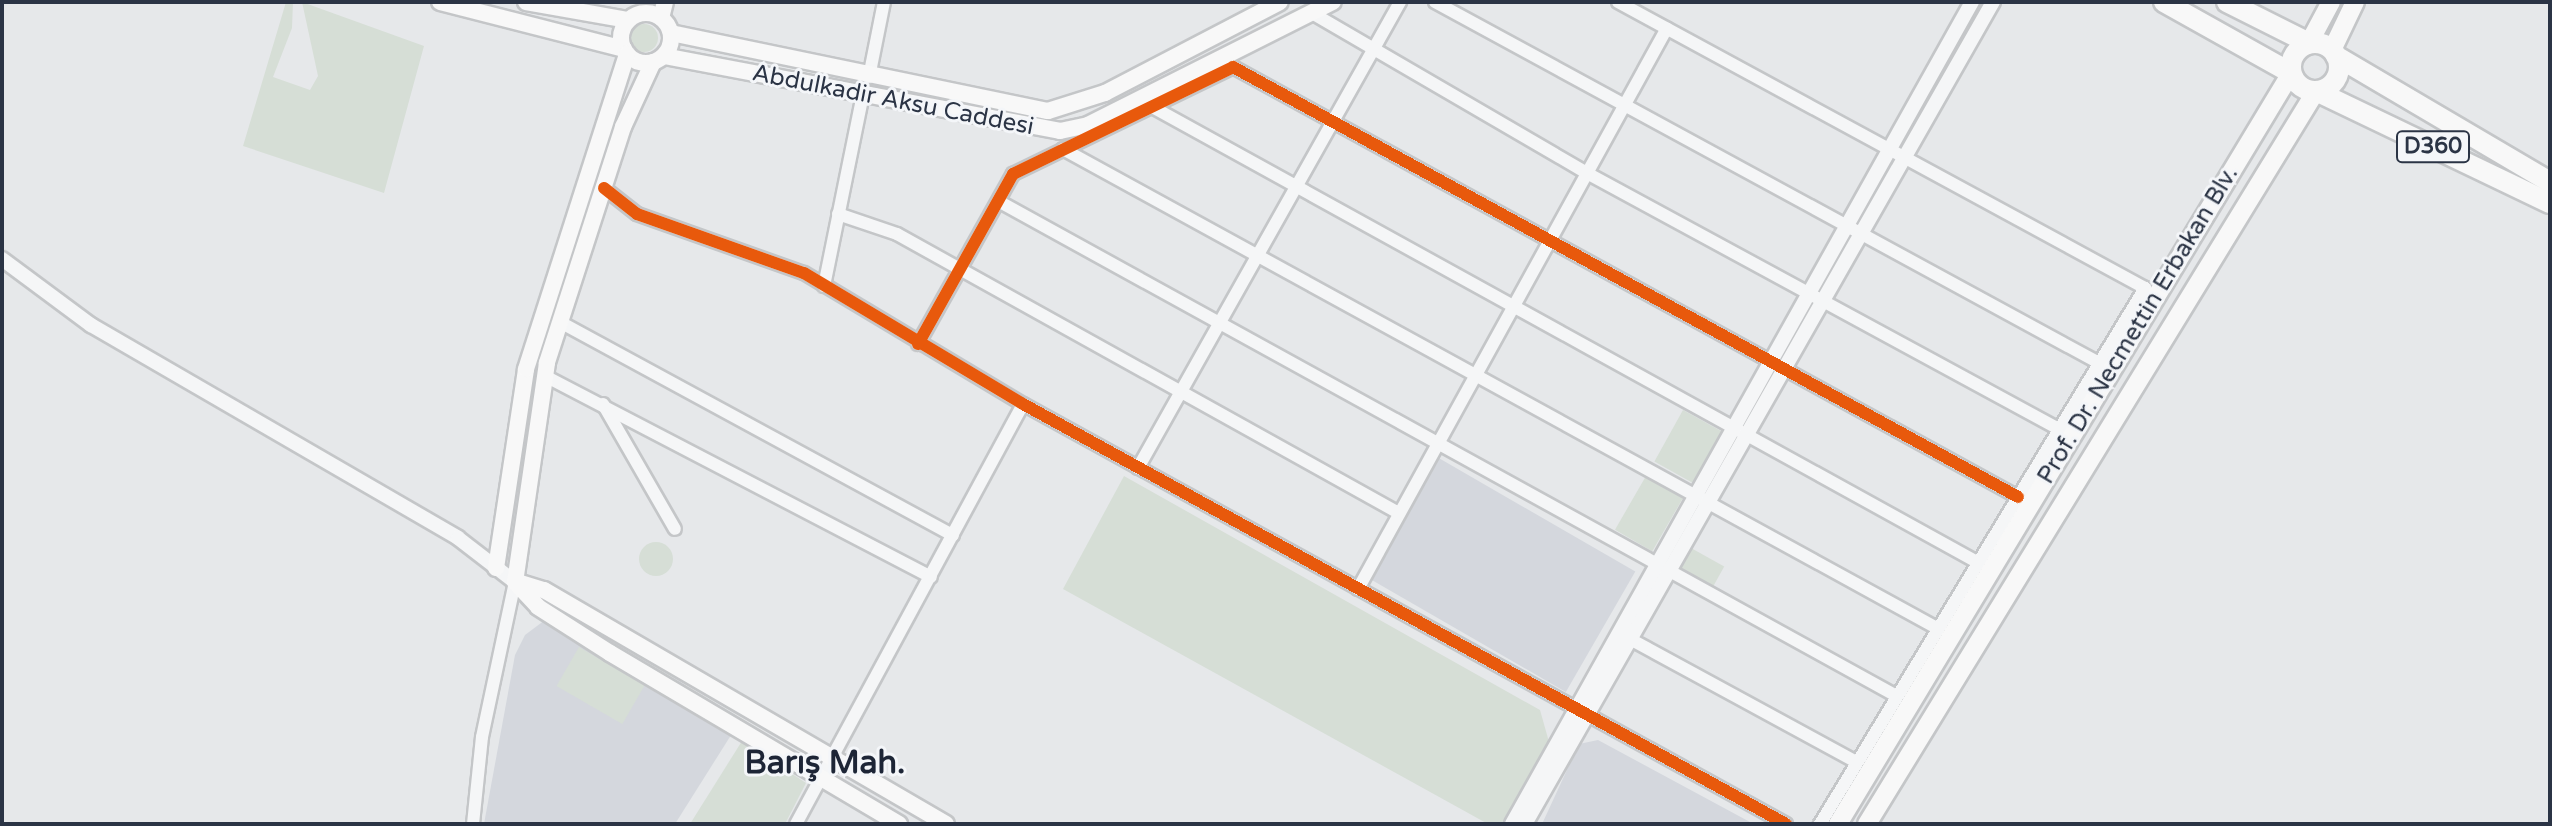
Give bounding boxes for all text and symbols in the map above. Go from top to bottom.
street label: Abdulkadir Aksu Caddesi [750,59,1036,141]
road number: D360 [2395,129,2471,165]
street label: Prof. Dr. Necmettin Erbakan Blv. [2032,161,2244,489]
district label: Barış Mah. [745,744,905,782]

